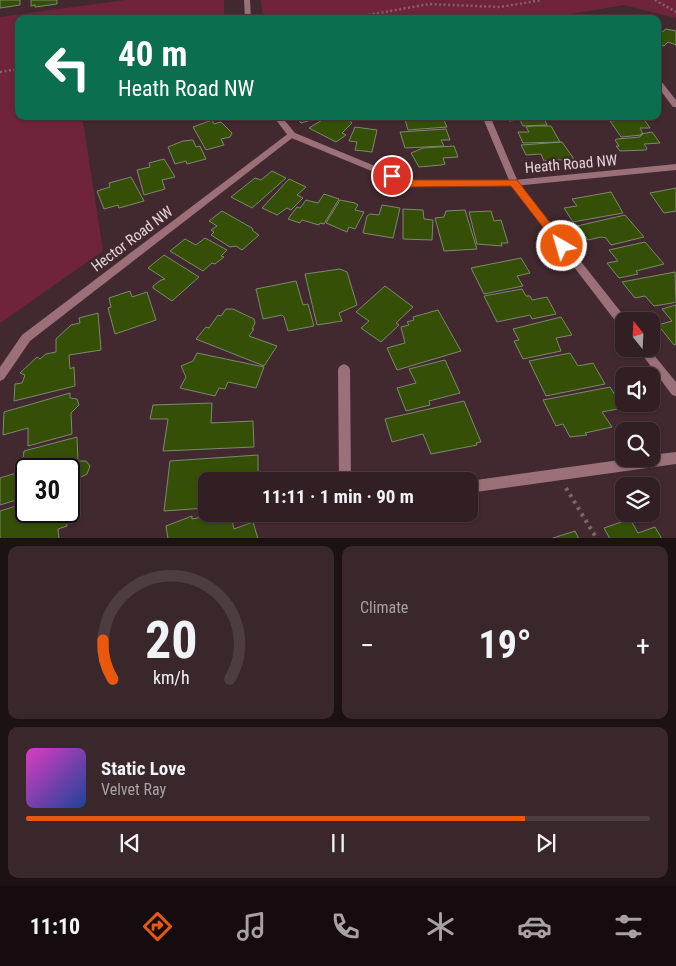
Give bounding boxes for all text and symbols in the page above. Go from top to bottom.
text: 40 m [118,34,187,75]
icon: left [35,35,100,100]
text: Heath Road NW [118,76,254,101]
street label: Heath Road NW [524,151,619,177]
pin [371,155,413,197]
icon: arrive [378,162,406,190]
street label: Hector Road NW [88,202,177,275]
position arrow [535,219,587,271]
north arrow [615,312,660,358]
map controls [615,312,660,522]
button: sound [615,367,660,412]
button: search [615,422,660,467]
speed limit sign: 30 [15,458,80,523]
button: layers [615,477,660,522]
text: 11:11 · 1 min · 90 m [262,485,414,508]
text: Climate [360,598,408,617]
text: 20 [145,610,197,671]
text: 19° [478,623,532,667]
text: − [360,629,374,662]
text: + [636,629,650,662]
text: km/h [153,667,189,688]
text: Static Love [101,757,186,780]
text: Velvet Ray [101,780,166,799]
icon: previous [116,829,144,857]
icon: pause [324,829,352,857]
icon: next [532,829,560,857]
icon: directions [140,909,175,944]
icon: music [234,909,269,944]
icon: phone [328,909,363,944]
icon: climate [423,909,458,944]
icon: car [517,909,552,944]
icon: filters [611,909,646,944]
text: 11:10 [30,914,80,939]

